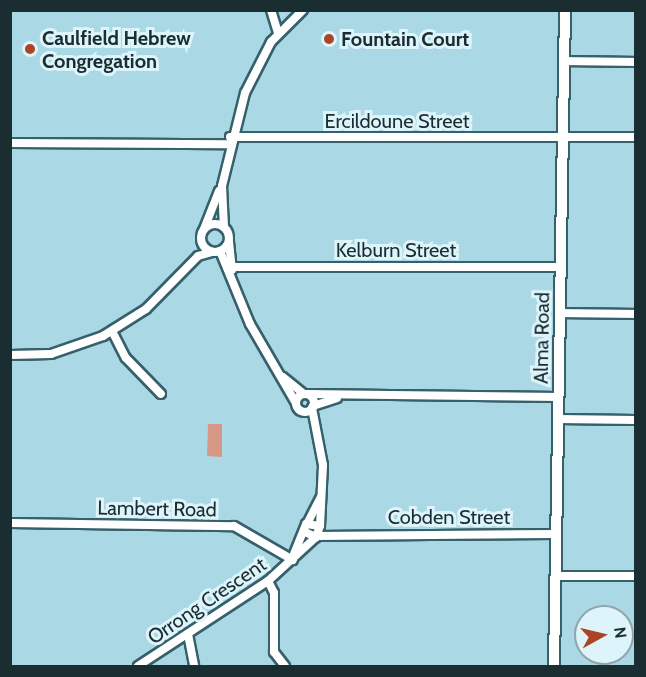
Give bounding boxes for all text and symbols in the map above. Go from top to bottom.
place label: Caulfield Hebrew Congregation [42,26,191,73]
place label: Fountain Court [341,27,469,51]
marker: Fountain Court [322,32,336,46]
marker: Caulfield Hebrew Congregation [23,42,37,56]
street label: Ercildoune Street [325,109,469,133]
street label: Kelburn Street [336,238,456,262]
street label: Alma Road [529,292,555,384]
street label: Lambert Road [97,496,217,522]
street label: Cobden Street [388,505,510,529]
street label: Orrong Crescent [143,552,271,650]
north arrow [574,605,634,665]
text: N [610,626,631,640]

